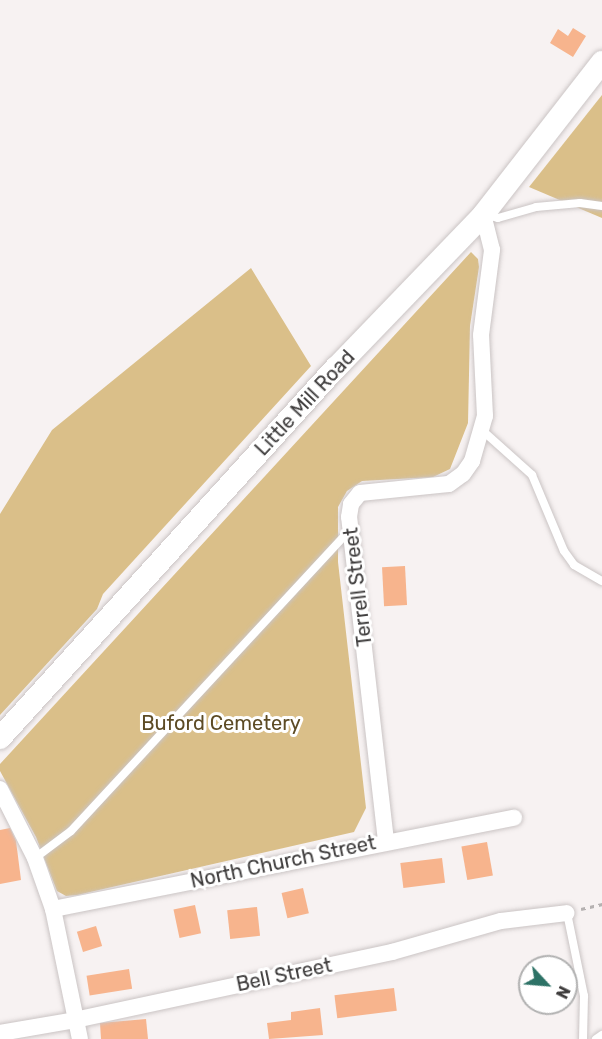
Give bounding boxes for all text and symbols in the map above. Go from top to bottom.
street label: Little Mill Road [250,345,360,461]
street label: Terrell Street [339,526,377,648]
park label: Buford Cemetery [141,711,301,735]
street label: North Church Street [188,831,378,893]
street label: Bell Street [234,953,334,997]
north arrow [518,955,578,1015]
text: N [552,983,574,1002]

